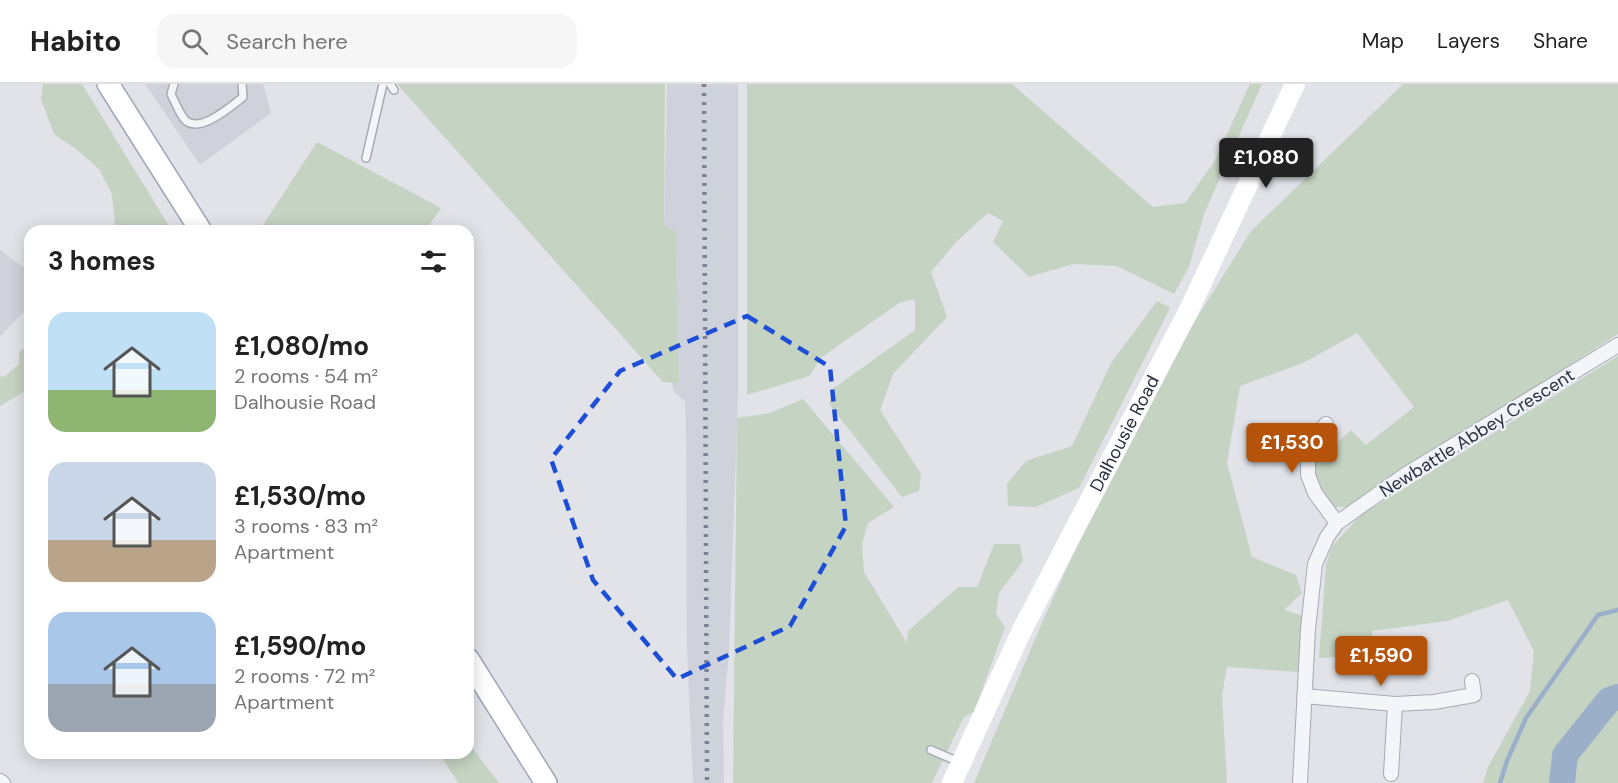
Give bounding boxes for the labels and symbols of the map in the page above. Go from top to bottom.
pin: £1,080 [1217,138,1315,189]
street label: Newbattle Abbey Crescent [1375,363,1579,503]
street label: Dalhousie Road [1084,371,1165,496]
pin: £1,530 [1243,423,1341,474]
pin: £1,590 [1332,636,1430,687]

